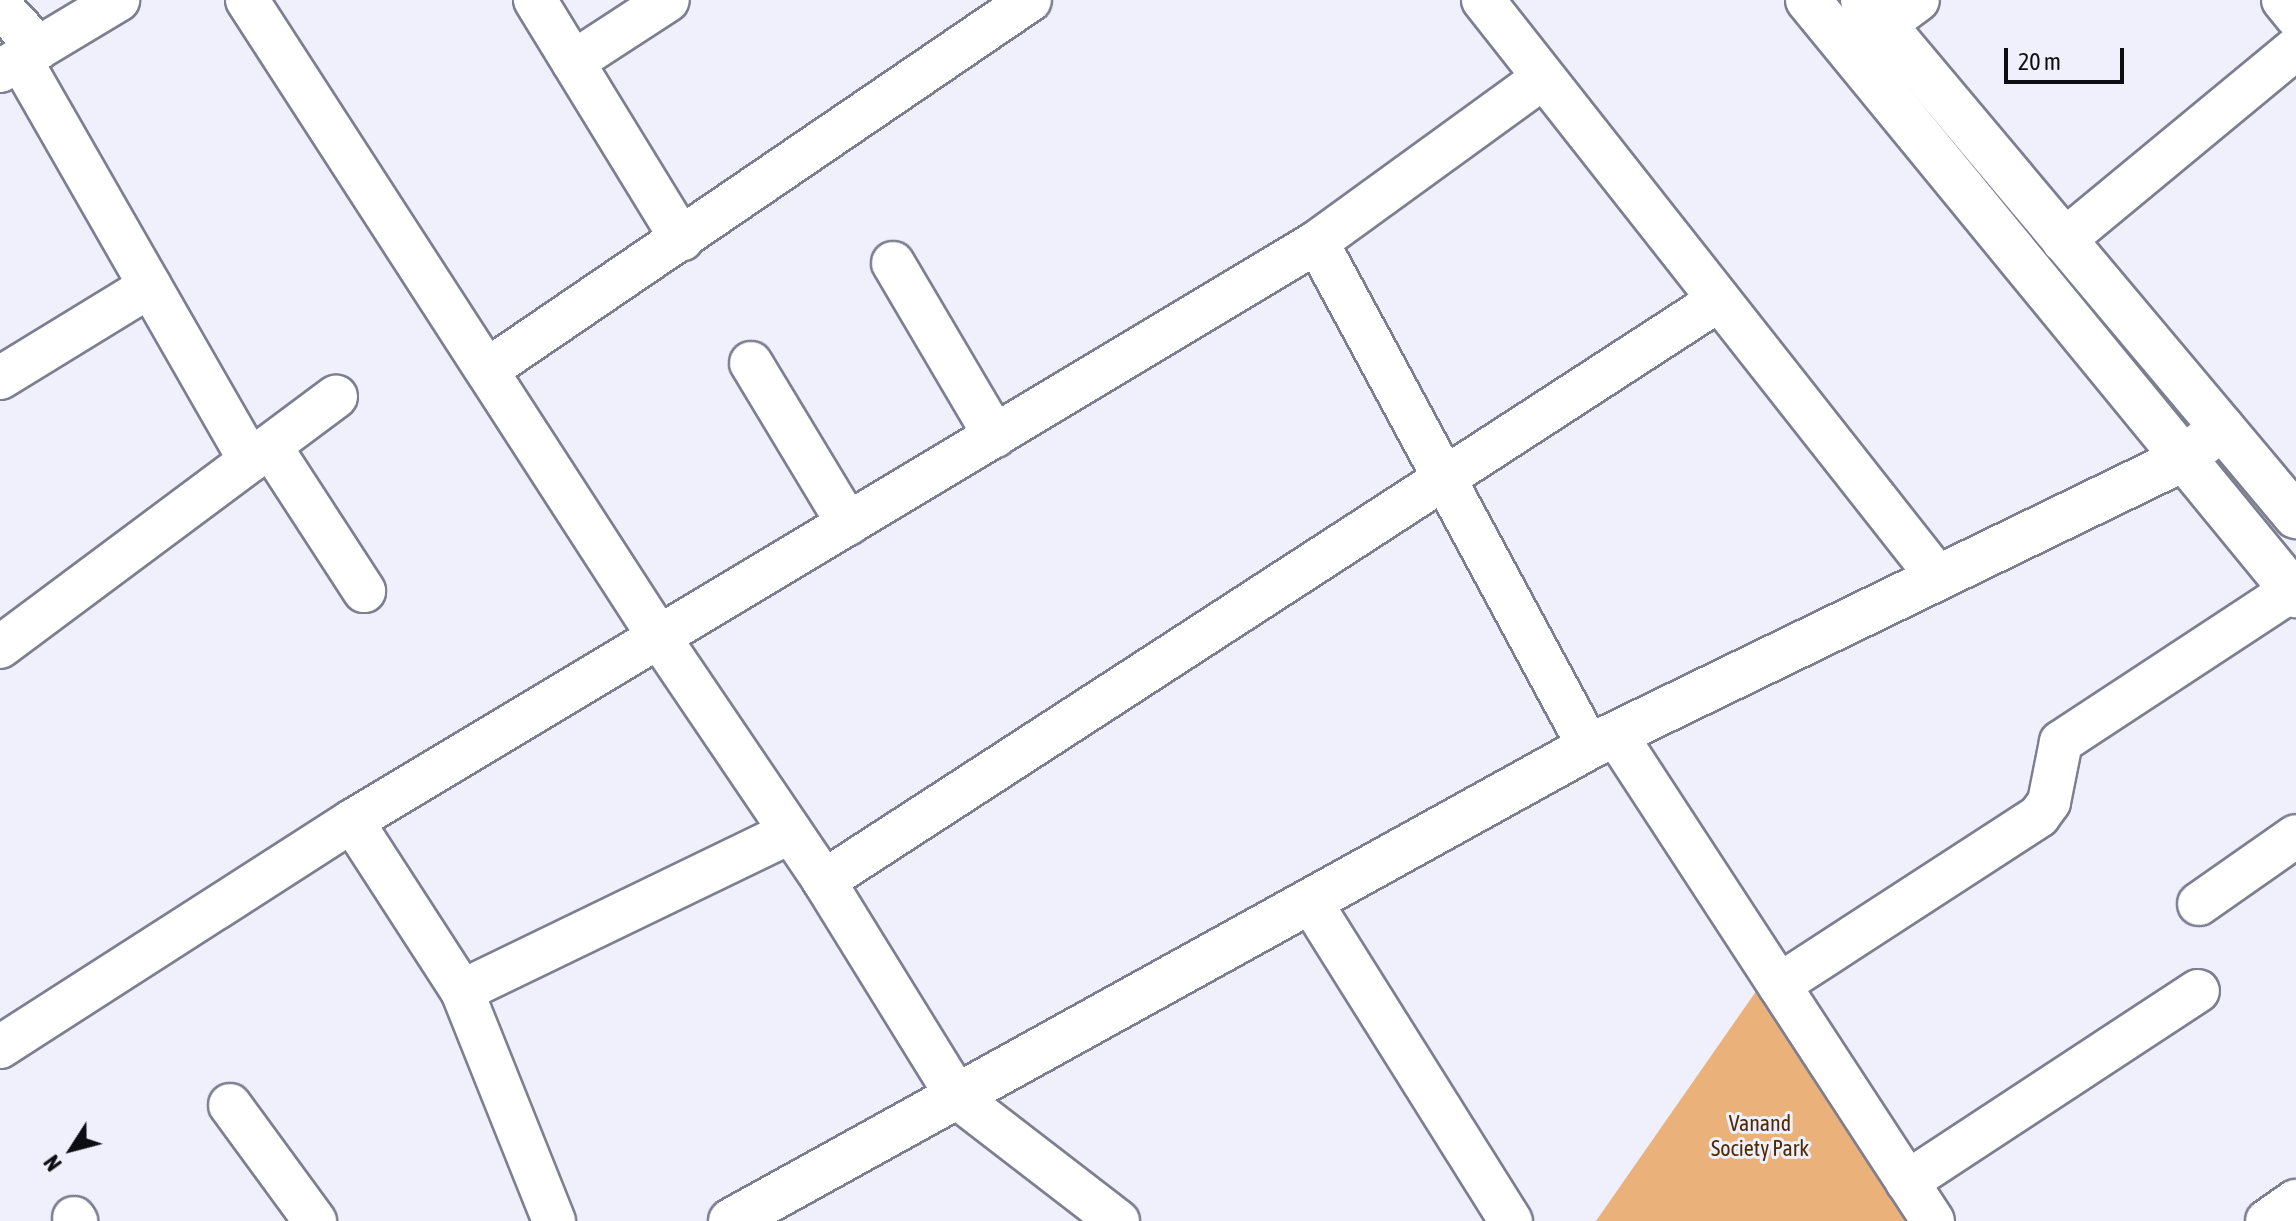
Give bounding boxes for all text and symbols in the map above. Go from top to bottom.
scale bar [2008,32,2128,82]
text: 20 m [2018,48,2061,75]
north arrow [32,1109,112,1189]
park label: Vanand Society Park [1711,1110,1809,1162]
text: N [38,1150,67,1176]

